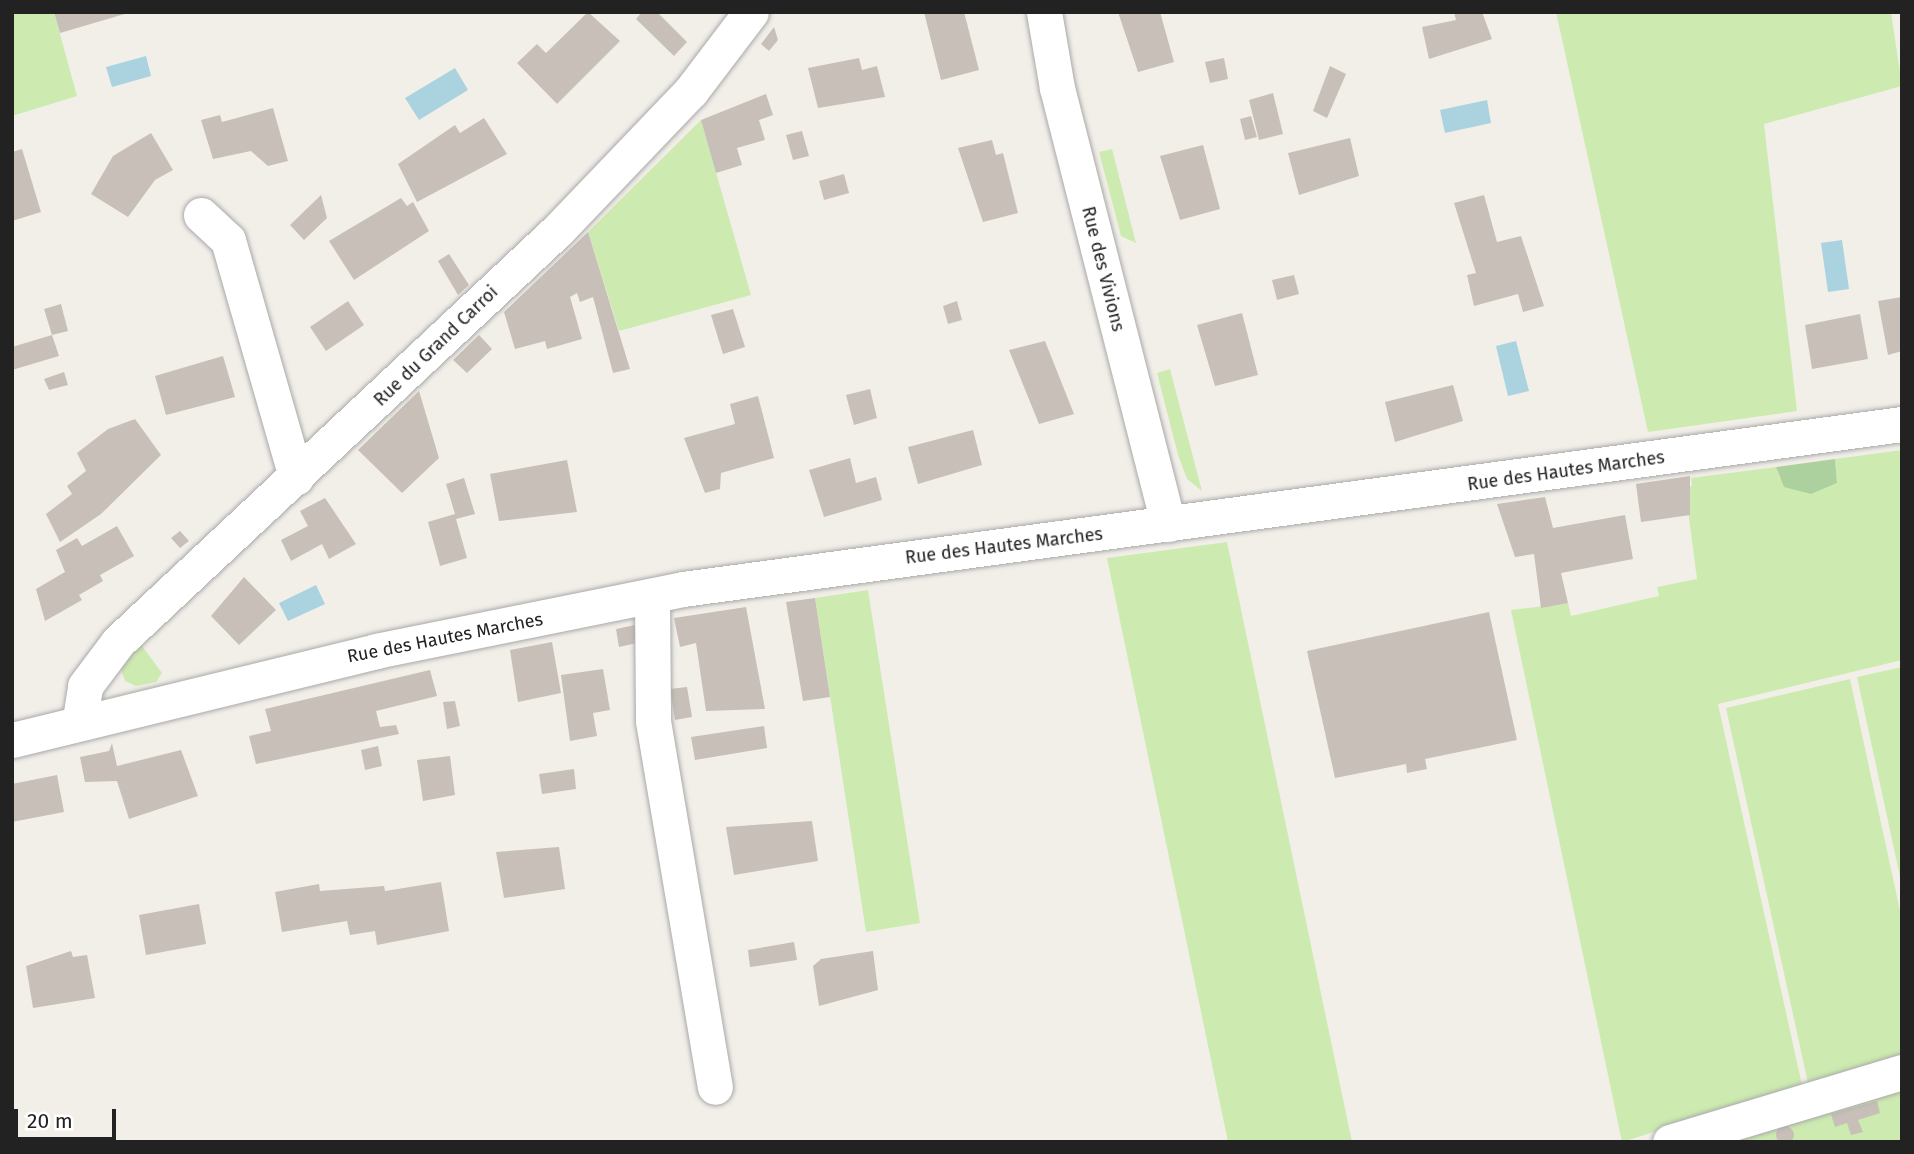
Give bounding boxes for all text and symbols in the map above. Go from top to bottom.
street label: Rue des Vivions [1077,204,1129,334]
street label: Rue du Grand Carroi [369,281,503,411]
street label: Rue des Hautes Marches [1466,446,1666,496]
street label: Rue des Hautes Marches [904,523,1104,569]
street label: Rue des Hautes Marches [345,608,545,668]
scale bar [18,1094,119,1138]
text: 20 m [27,1108,73,1134]

